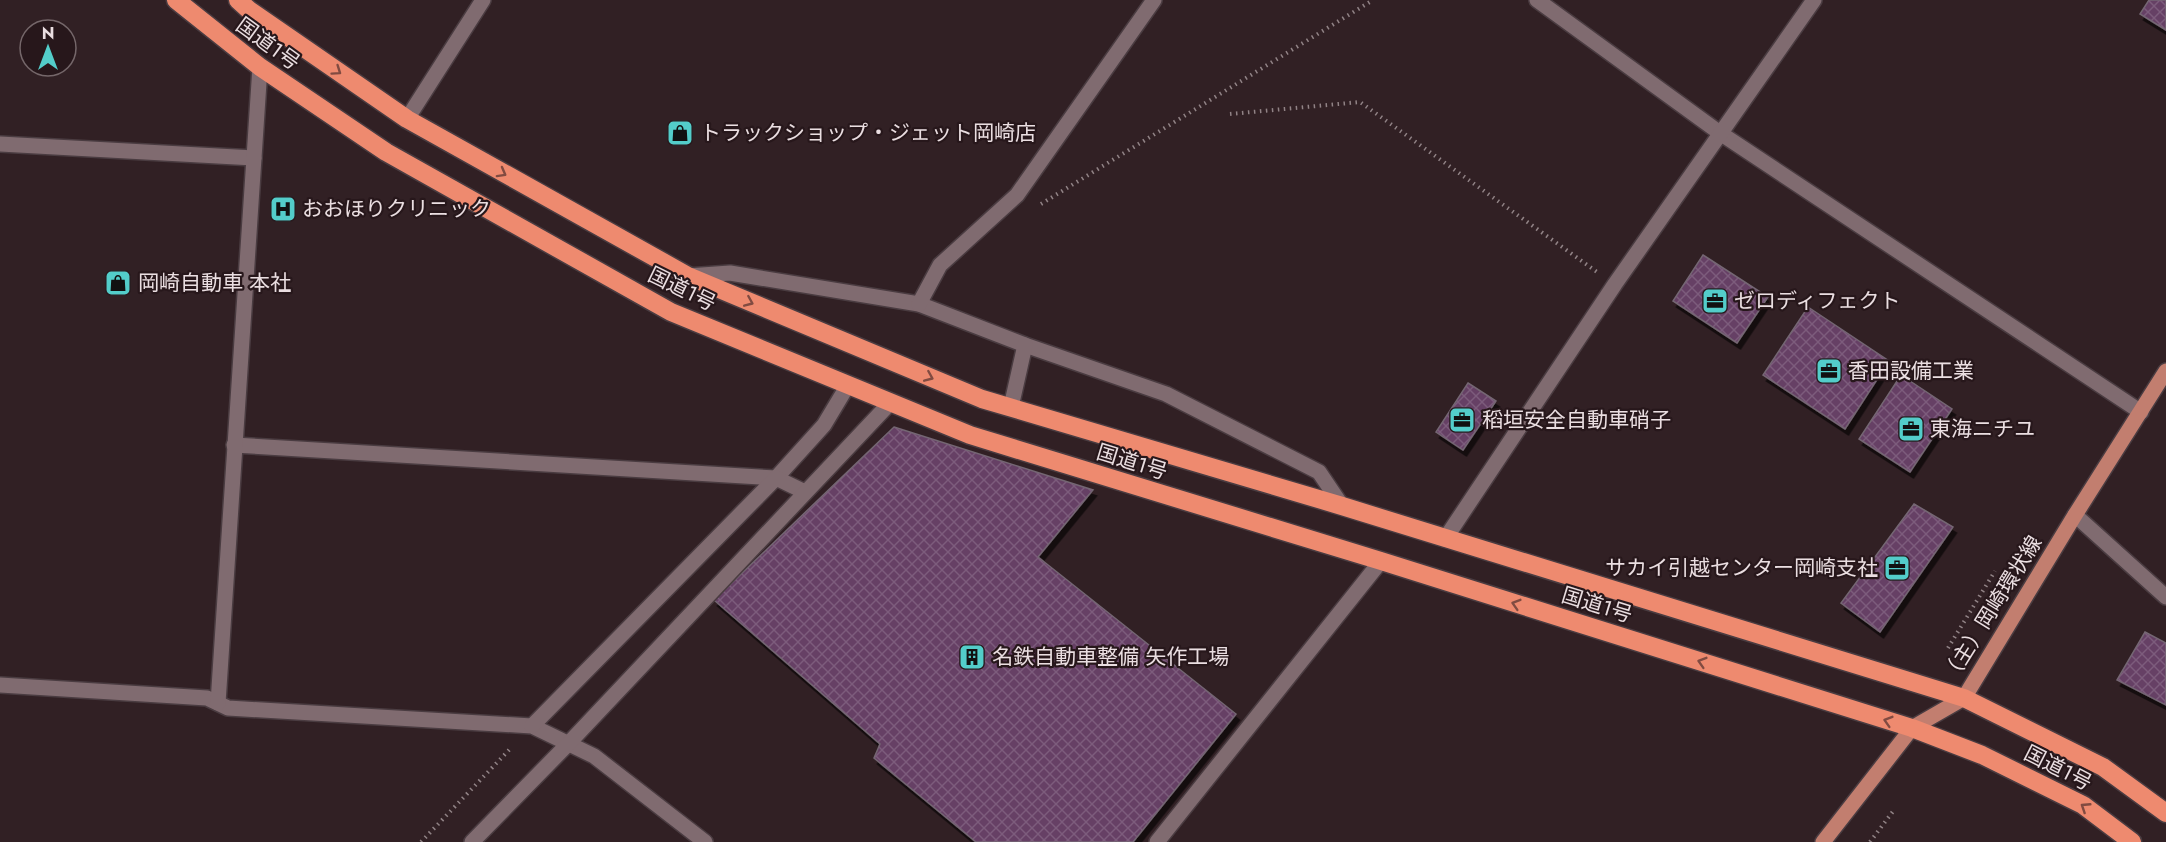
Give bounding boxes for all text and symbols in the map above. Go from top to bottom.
street label: 国道1号 [230,11,306,77]
north arrow [18,18,78,78]
text: N [42,22,54,45]
one-way arrow [330,63,341,74]
shop icon: トラックショップ・ジェット岡崎店 [665,118,695,148]
place label: トラックショップ・ジェット岡崎店 [700,118,1036,148]
one-way arrow [496,166,507,177]
hospital icon: おおほりクリニック [268,194,298,224]
place label: おおほりクリニック [302,194,491,224]
street label: 国道1号 [643,260,721,318]
shop icon: 岡崎自動車 本社 [103,268,133,298]
place label: 岡崎自動車 本社 [138,268,291,298]
office icon: ゼロディフェクト [1700,286,1730,316]
place label: ゼロディフェクト [1734,286,1901,316]
one-way arrow [743,295,754,307]
office icon: 香田設備工業 [1814,356,1844,386]
place label: 香田設備工業 [1848,356,1974,386]
one-way arrow [923,370,934,382]
office icon: 稻垣安全自動車硝子 [1447,405,1477,435]
place label: 稻垣安全自動車硝子 [1482,405,1671,435]
office icon: 東海ニチユ [1896,414,1926,444]
place label: 東海ニチユ [1930,414,2035,444]
street label: 国道1号 [1093,437,1171,487]
street label: （主）岡崎環状線 [1935,530,2049,688]
place label: サカイ引越センター岡崎支社 [1605,553,1878,583]
office icon: サカイ引越センター岡崎支社 [1882,553,1912,583]
street label: 国道1号 [1558,580,1636,630]
one-way arrow [1511,598,1522,611]
building icon: 名鉄自動車整備 矢作工場 [957,642,987,672]
place label: 名鉄自動車整備 矢作工場 [992,642,1229,672]
one-way arrow [1697,657,1708,669]
one-way arrow [1883,715,1894,728]
street label: 国道1号 [2019,738,2097,798]
one-way arrow [2081,803,2092,814]

